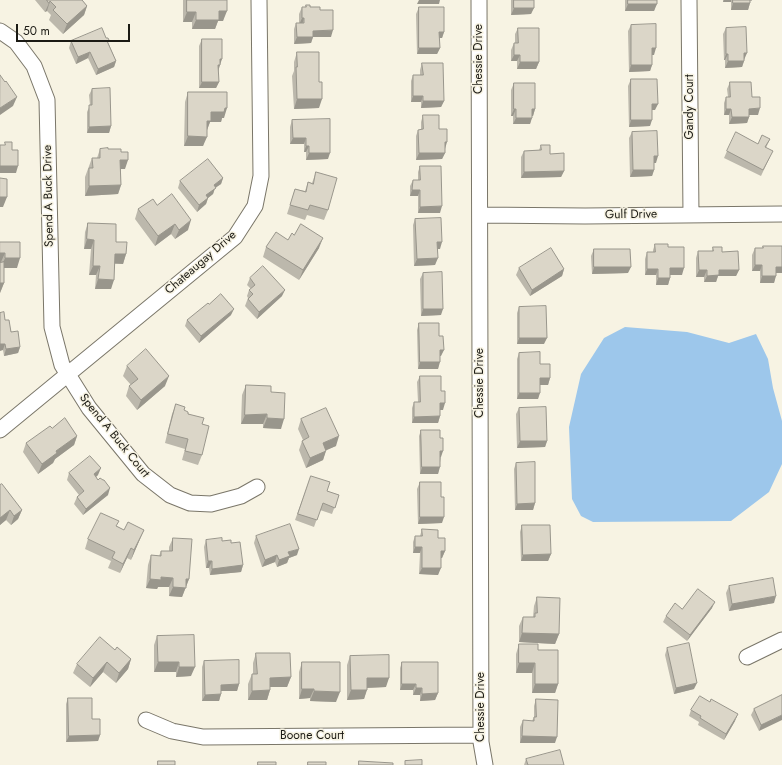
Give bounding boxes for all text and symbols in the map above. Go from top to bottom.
scale bar [18,16,132,42]
text: 50 m [23,22,50,40]
street label: Chessie Drive [472,24,486,94]
street label: Gandy Court [683,74,697,140]
street label: Spend A Buck Drive [41,145,57,247]
street label: Gulf Drive [605,207,657,223]
street label: Chateaugay Drive [162,228,240,298]
street label: Chessie Drive [473,348,487,418]
street label: Spend A Buck Court [76,391,152,481]
street label: Chessie Drive [474,672,488,742]
street label: Boone Court [280,729,344,743]

